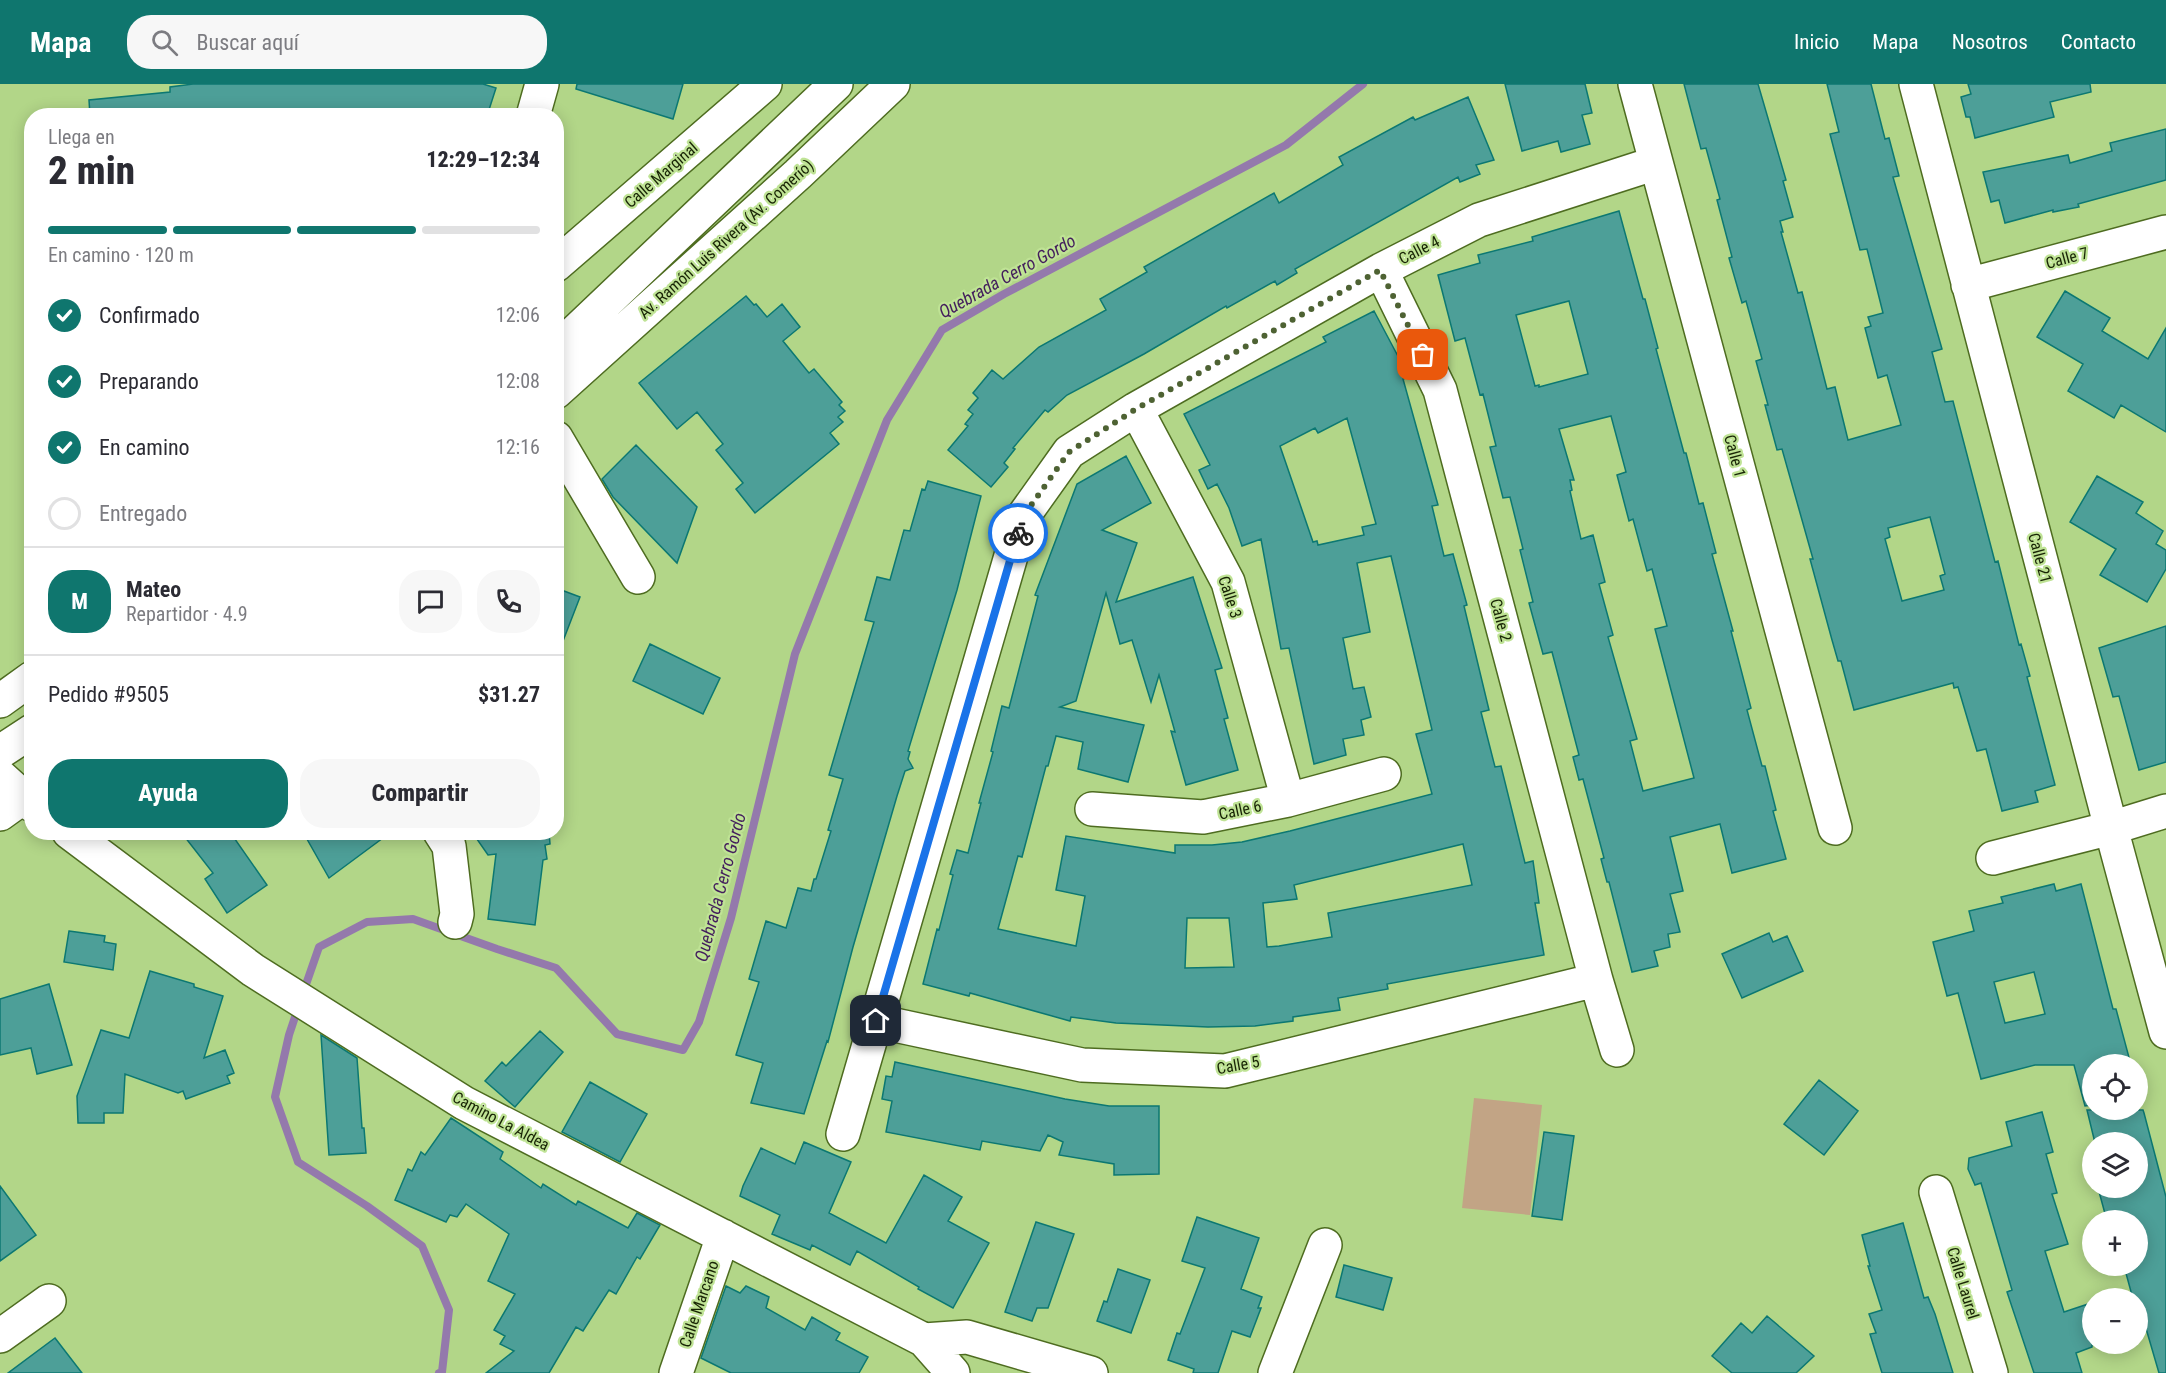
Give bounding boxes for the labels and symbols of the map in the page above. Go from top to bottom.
street label: Calle Marginal [621,138,701,212]
street label: Av. Ramón Luis Rivera (Av. Comerío) [635,155,817,323]
water label: Quebrada Cerro Gordo [935,230,1079,322]
street label: Calle 4 [1395,232,1443,268]
street label: Calle 7 [2044,243,2090,273]
pin [1397,329,1448,380]
street label: Calle 1 [1720,433,1750,479]
courier [988,503,1048,563]
street label: Calle 21 [2024,531,2056,585]
street label: Calle 3 [1214,574,1246,620]
street label: Calle 2 [1486,597,1516,643]
street label: Calle 6 [1217,796,1263,824]
water label: Quebrada Cerro Gordo [690,810,750,964]
pin [850,995,901,1046]
street label: Calle 5 [1215,1052,1261,1078]
street label: Camino La Aldea [449,1088,553,1154]
street label: Calle Laurel [1943,1245,1983,1321]
street label: Calle Marcano [675,1258,723,1350]

